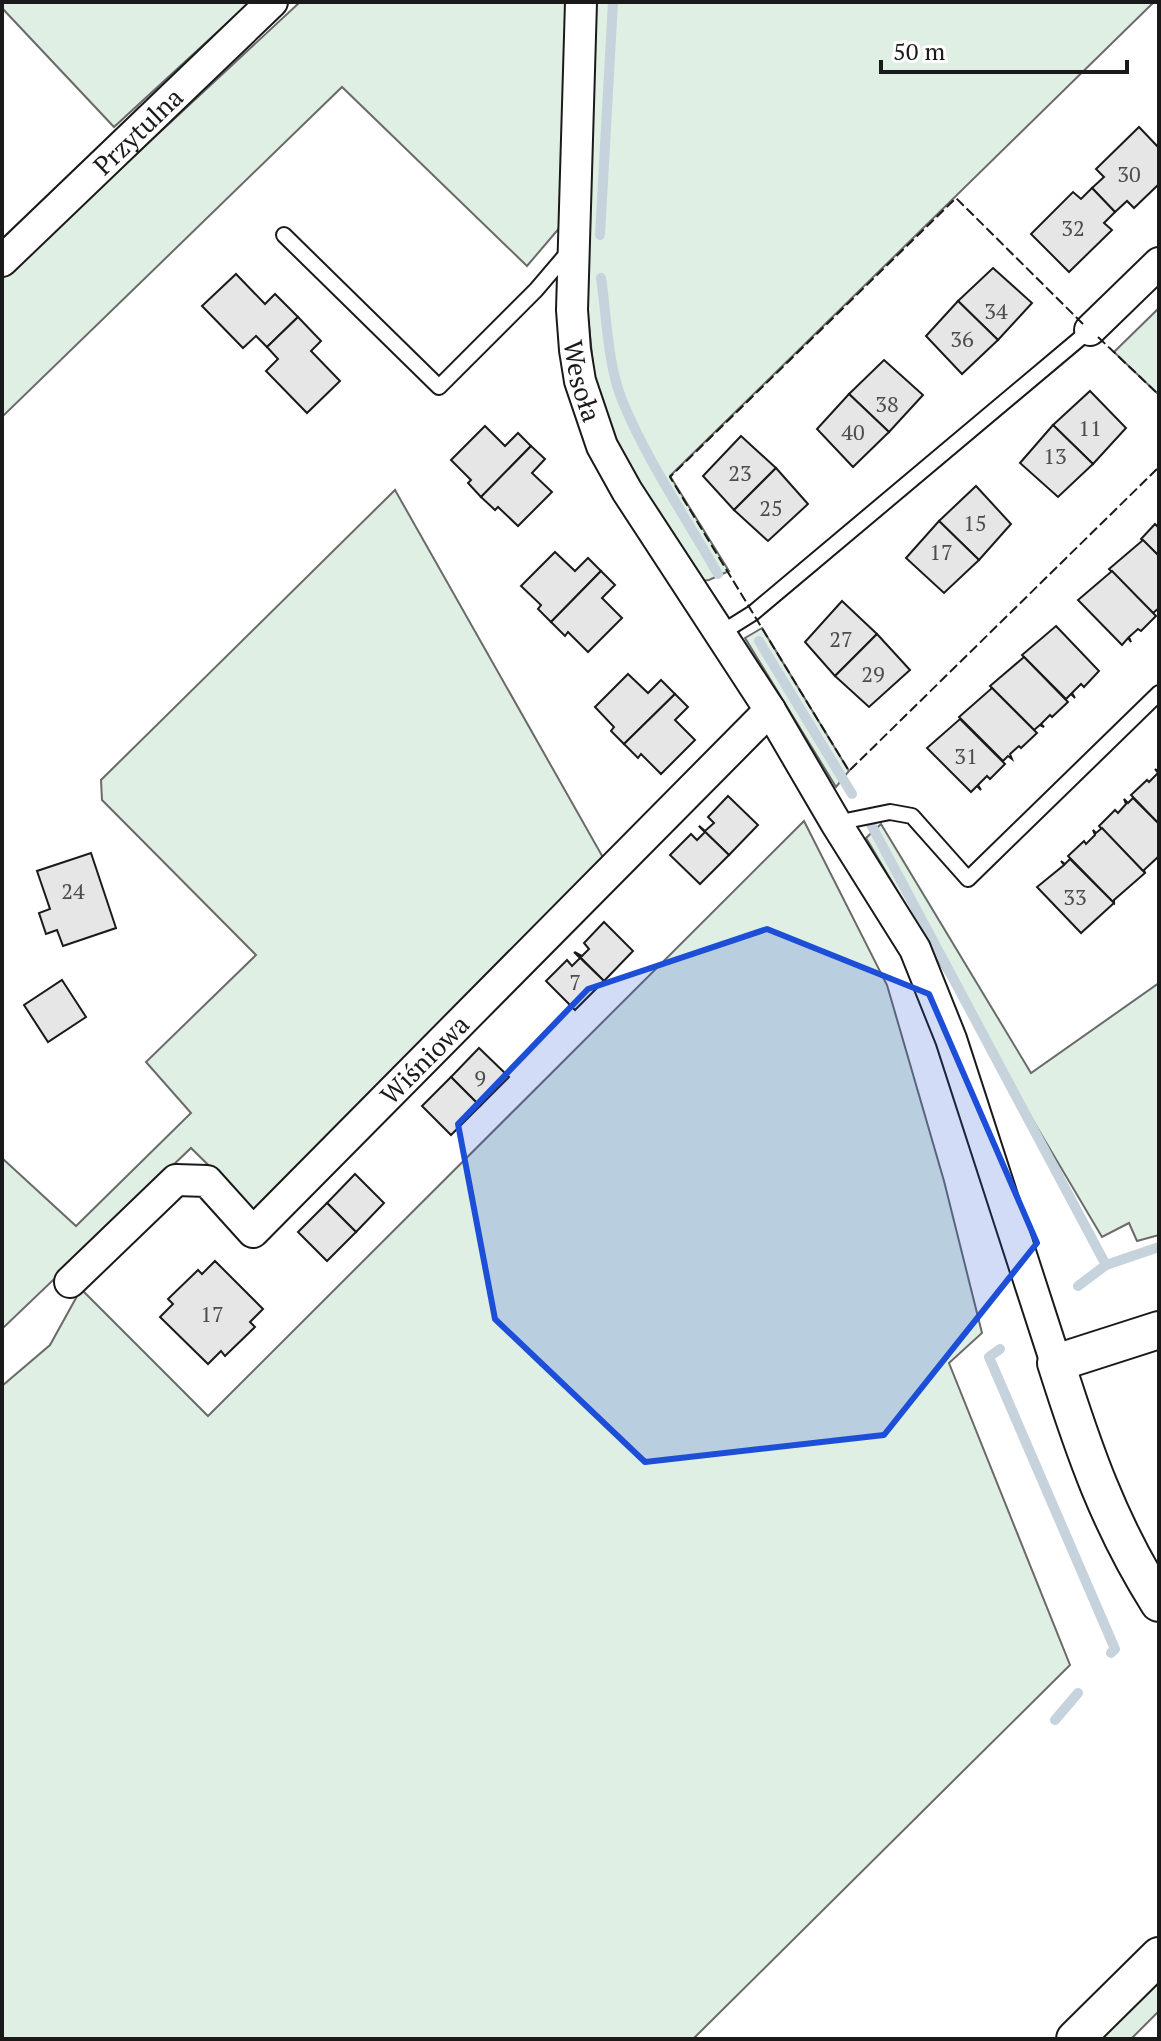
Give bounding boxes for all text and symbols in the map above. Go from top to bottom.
scale bar [881,24,1127,74]
text: 50 m [893,35,945,67]
street label: Przytulna [85,80,190,182]
house number: 30 [1117,159,1141,188]
house number: 32 [1061,213,1085,242]
house number: 34 [984,296,1008,325]
house number: 36 [950,324,974,353]
street label: Wesoła [557,338,610,426]
house number: 38 [875,389,899,418]
house number: 11 [1078,413,1102,442]
house number: 40 [841,417,865,446]
house number: 13 [1043,441,1067,470]
house number: 23 [728,458,752,487]
house number: 25 [759,493,783,522]
house number: 15 [963,508,987,537]
house number: 17 [929,537,953,566]
house number: 27 [829,624,853,653]
house number: 29 [861,659,885,688]
house number: 31 [954,741,978,770]
house number: 24 [61,876,85,905]
house number: 33 [1063,882,1087,911]
house number: 7 [569,967,581,996]
street label: Wiśniowa [372,1007,476,1111]
house number: 9 [474,1063,486,1092]
house number: 17 [200,1299,224,1328]

